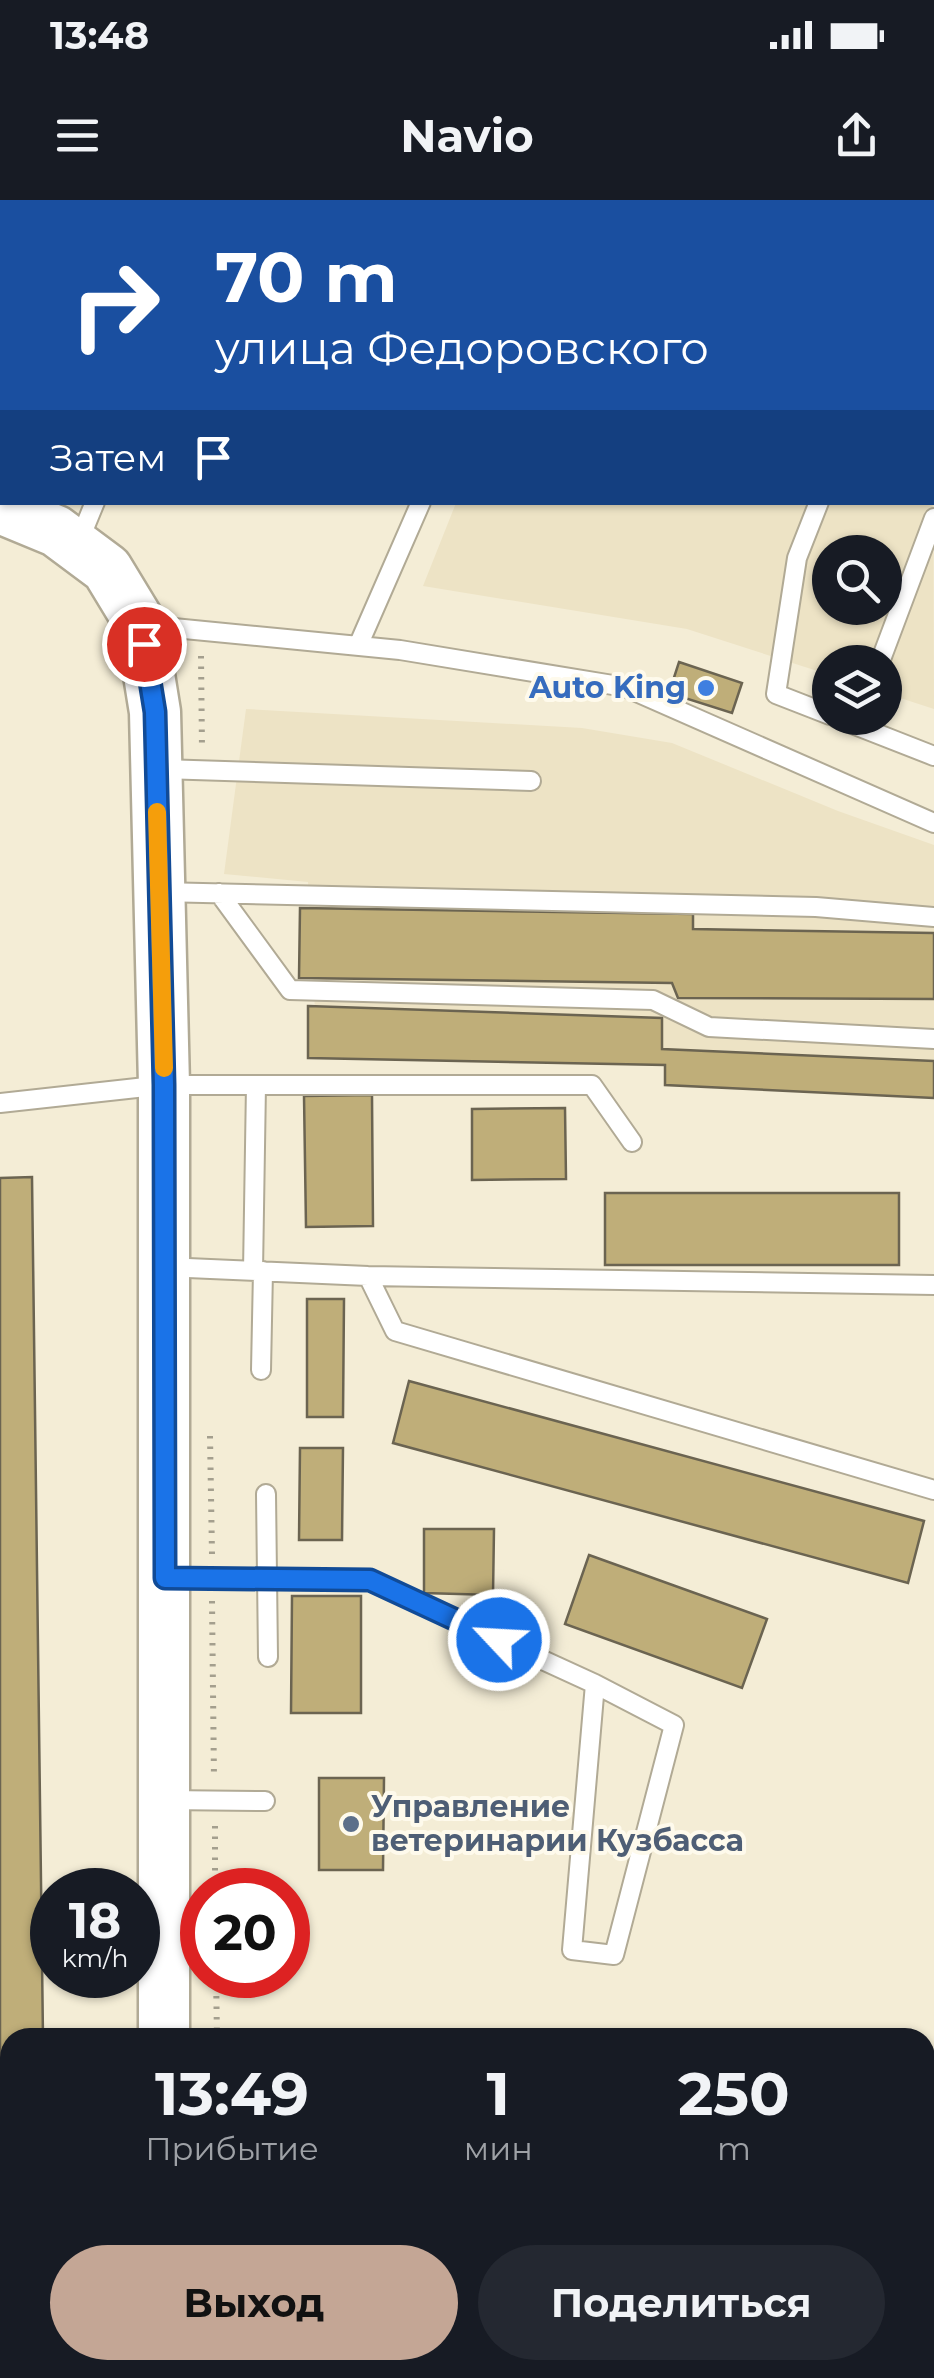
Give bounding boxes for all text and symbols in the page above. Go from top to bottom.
text: 13:48 [50,12,149,59]
icon: menu [50,108,105,163]
text: Navio [400,108,534,163]
icon: share [829,108,884,163]
text: 70 m [215,234,398,320]
icon: right [50,240,180,370]
text: улица Федоровского [215,320,709,375]
icon: arrive [186,430,241,485]
text: Затем [50,434,166,481]
map controls [812,535,902,735]
button: search [812,535,902,625]
pin [102,602,187,687]
icon: arrive [117,617,172,672]
button: layers [812,645,902,735]
place label: Auto King [528,669,686,706]
marker: Auto King [695,677,717,699]
position arrow [447,1588,551,1692]
place label: Управление ветеринарии Кузбасса [371,1788,744,1859]
marker: Управление ветеринарии Кузбасса [340,1813,362,1835]
speed limit sign: 20 [180,1868,310,1998]
text: 18 [69,1890,121,1951]
text: km/h [62,1943,128,1973]
text: 13:49 [155,2057,309,2130]
text: 1 [487,2057,510,2130]
text: 250 [678,2057,790,2130]
text: Прибытие [145,2129,319,2168]
text: мин [464,2129,533,2168]
text: m [717,2129,751,2168]
button: Выход [50,2245,458,2360]
button: Поделиться [478,2245,885,2360]

